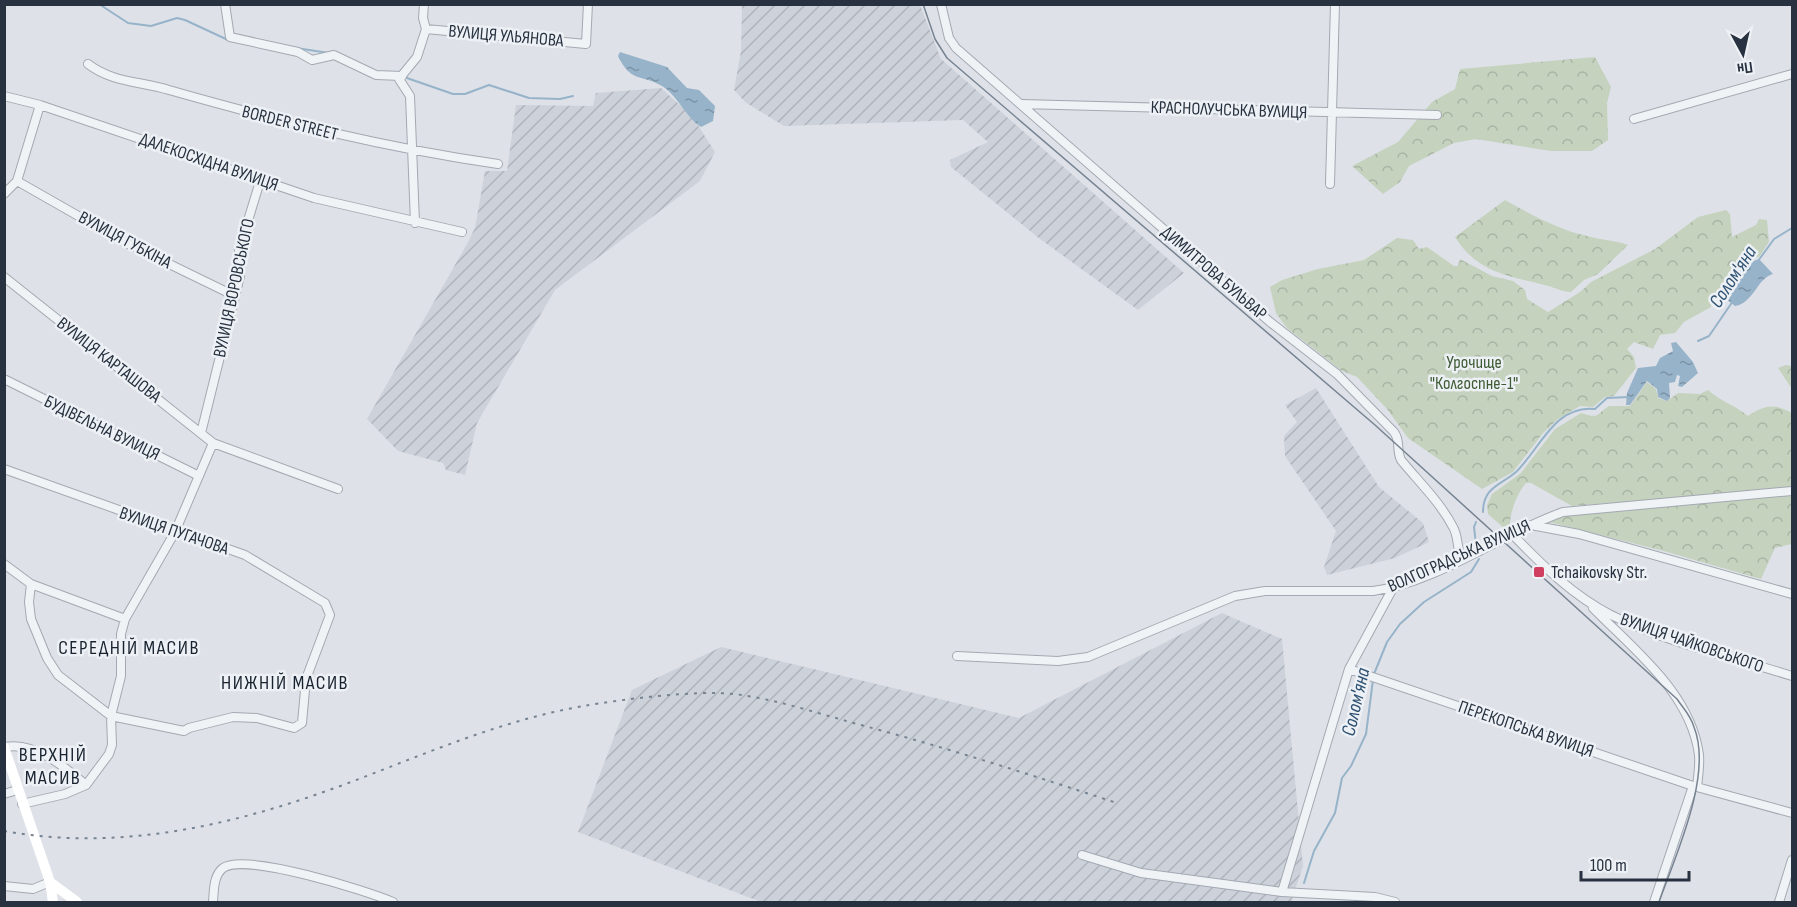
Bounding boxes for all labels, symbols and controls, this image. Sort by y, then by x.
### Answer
street label: ВУЛИЦЯ УЛЬЯНОВА [448,21,565,52]
north arrow [1713,24,1773,84]
text: Пн [1736,57,1754,78]
street label: КРАСНОЛУЧСЬКА ВУЛИЦЯ [1150,97,1308,123]
street label: BORDER STREET [240,101,340,145]
street label: ДАЛЕКОСХІДНА ВУЛИЦЯ [137,128,281,196]
street label: ВУЛИЦЯ ГУБКІНА [75,207,175,273]
street label: ВУЛИЦЯ ВОРОВСЬКОГО [209,217,259,359]
street label: ДИМИТРОВА БУЛЬВАР [1157,221,1271,325]
water label: Солом'яна [1704,241,1762,313]
street label: ВУЛИЦЯ КАРТАШОВА [53,313,165,407]
park label: Урочище "Колгоспне-1" [1430,352,1518,394]
street label: БУДІВЕЛЬНА ВУЛИЦЯ [41,391,163,465]
street label: ВУЛИЦЯ ПУГАЧОВА [117,502,232,560]
street label: ВОЛГОГРАДСЬКА ВУЛИЦЯ [1384,515,1534,597]
place label: Tchaikovsky Str. [1551,562,1647,583]
marker: Tchaikovsky Str. [1532,565,1546,579]
street label: ВУЛИЦЯ ЧАЙКОВСЬКОГО [1618,609,1766,677]
district label: СЕРЕДНІЙ МАСИВ [58,636,200,660]
water label: Солом'яна [1337,666,1375,738]
district label: НИЖНІЙ МАСИВ [221,671,349,695]
street label: ПЕРЕКОПСЬКА ВУЛИЦЯ [1456,696,1596,762]
district label: ВЕРХНІЙ МАСИВ [19,743,87,790]
scale bar [1581,844,1689,882]
text: 100 m [1590,855,1627,876]

